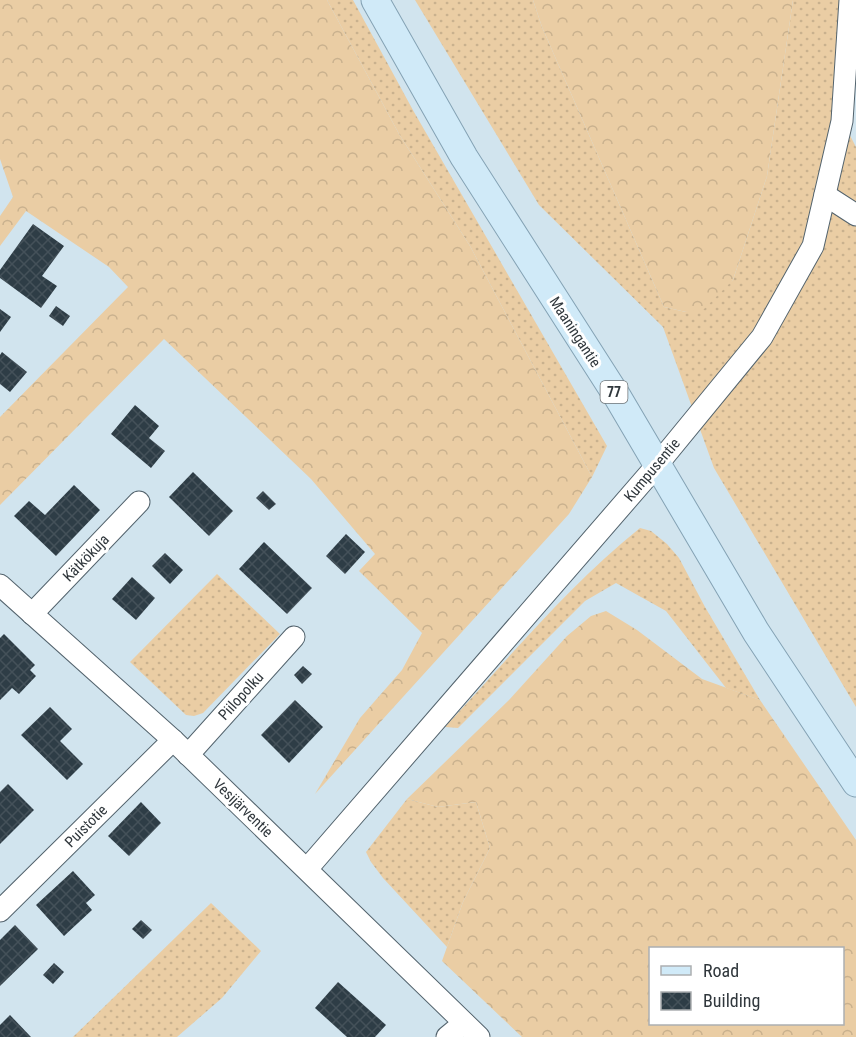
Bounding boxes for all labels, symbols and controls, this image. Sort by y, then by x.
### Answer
street label: Maaningantie [546,293,604,371]
road number: 77 [600,381,628,403]
street label: Kumpusentie [620,435,684,505]
street label: Kätkökuja [59,531,113,585]
street label: Piilopolku [215,668,267,724]
street label: Vesijärventie [209,775,277,841]
street label: Puistotie [61,801,111,851]
legend [649,947,844,1025]
text: Road [703,960,739,981]
text: Building [703,990,760,1011]

